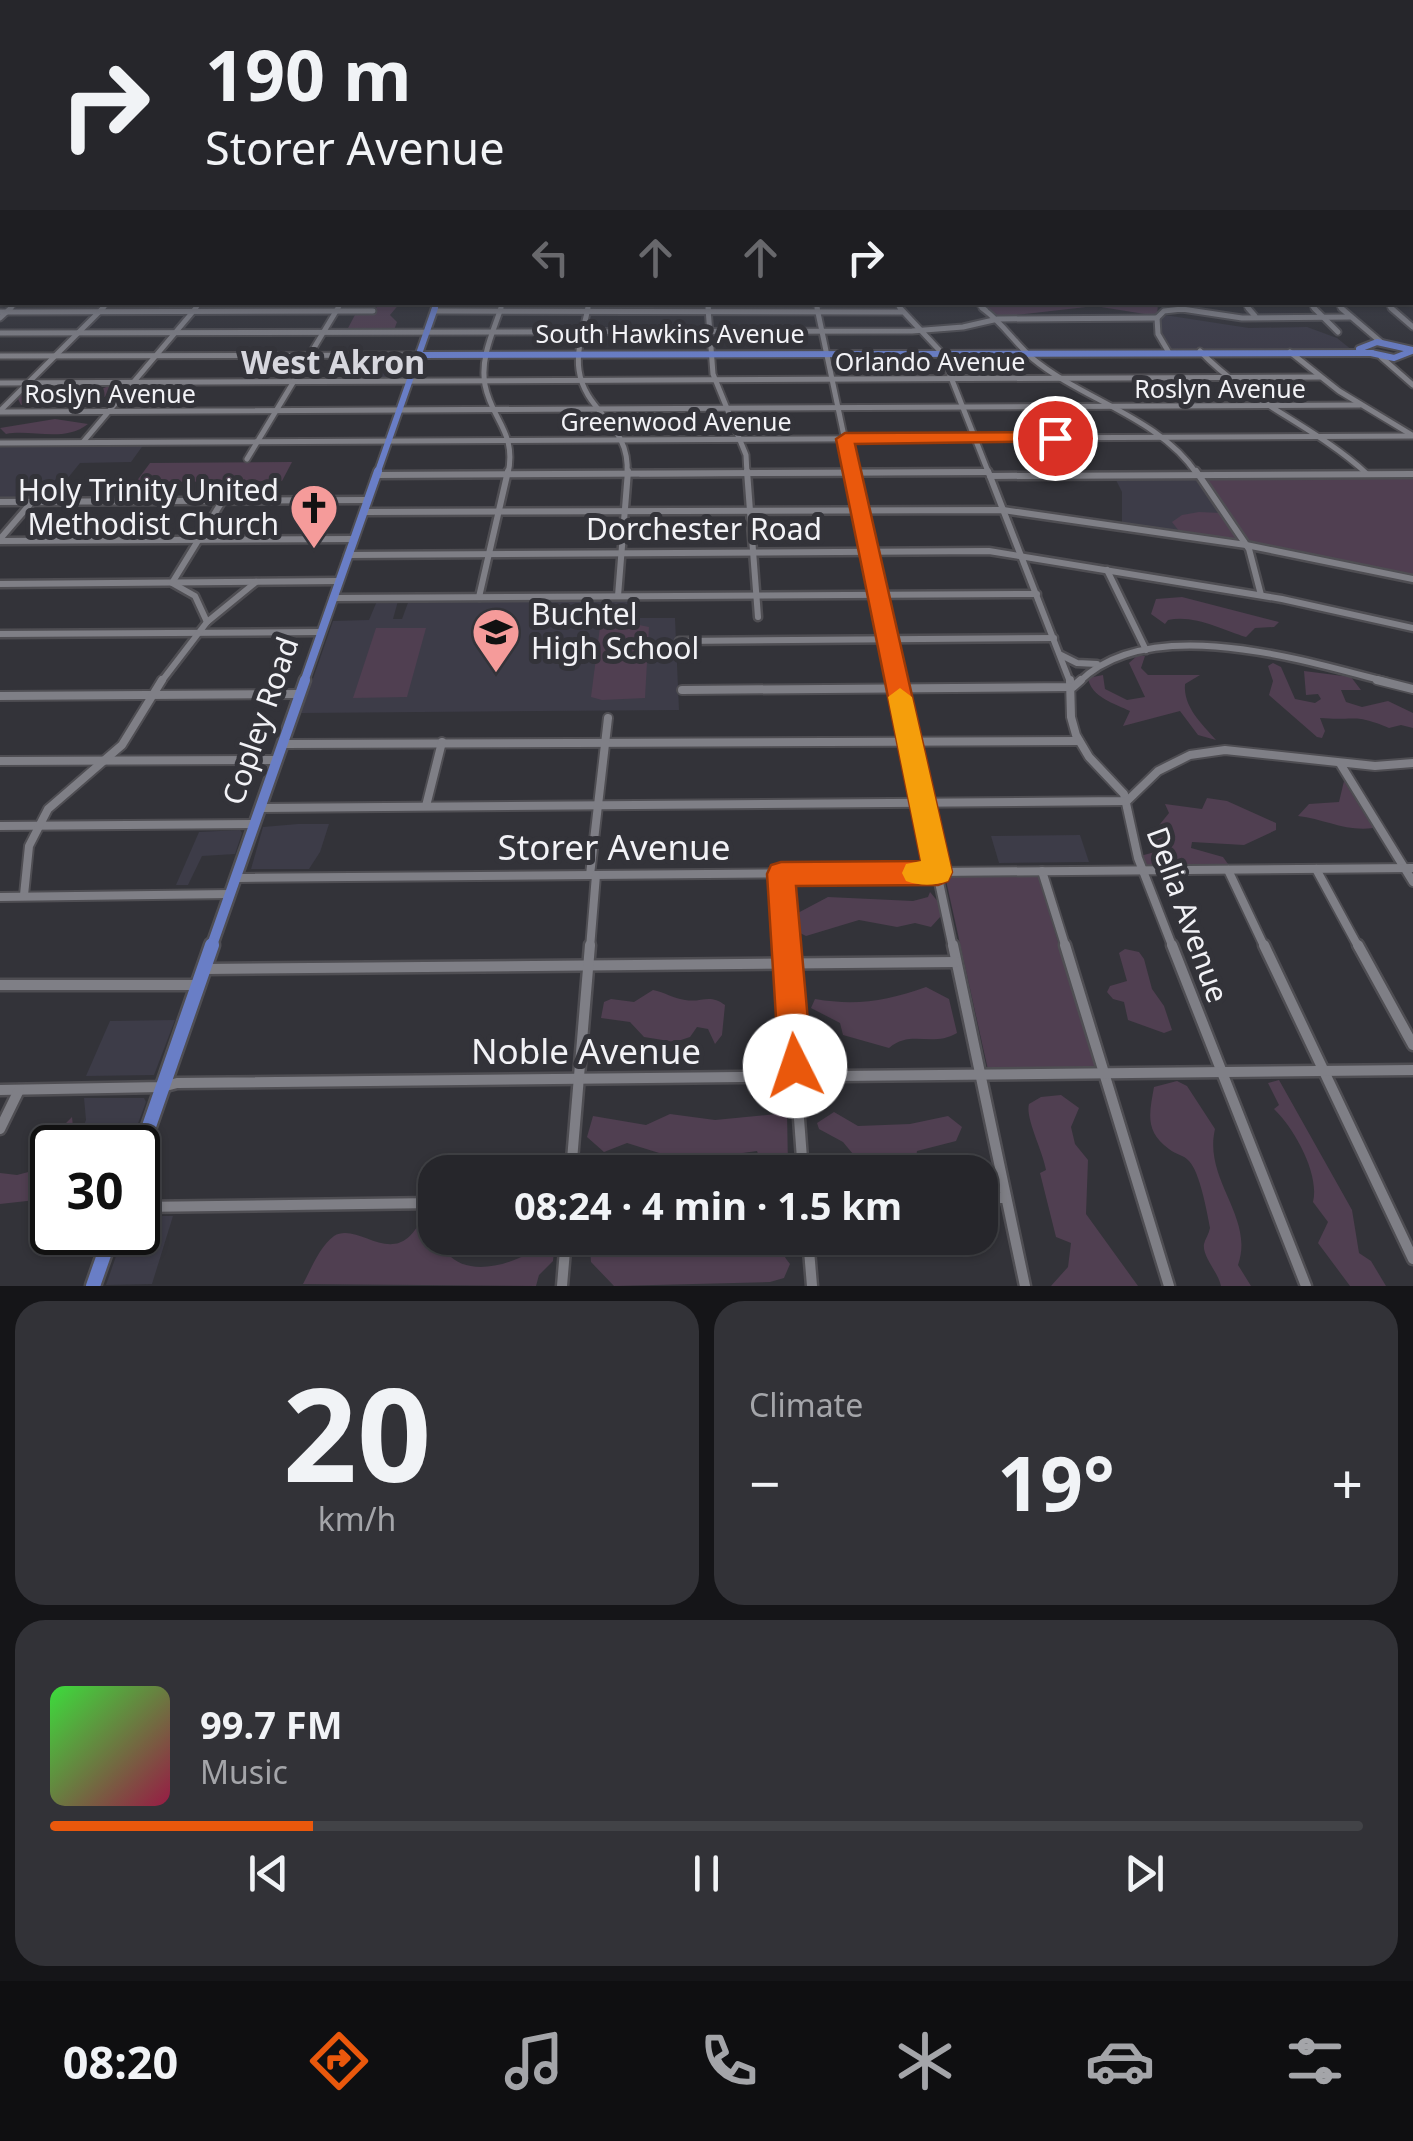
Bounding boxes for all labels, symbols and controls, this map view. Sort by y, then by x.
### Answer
text: 190 m [205,26,412,122]
icon: right [40,40,170,170]
text: Storer Avenue [205,117,505,178]
icon: left [523,230,578,285]
icon: ahead [628,230,683,285]
icon: ahead [733,230,788,285]
icon: right [838,230,893,285]
street label: South Hawkins Avenue [536,316,804,350]
district label: West Akron [241,340,425,383]
street label: Orlando Avenue [835,344,1025,378]
street label: Roslyn Avenue [1134,371,1306,405]
street label: Roslyn Avenue [24,376,196,410]
pin [1013,396,1098,481]
street label: Greenwood Avenue [560,404,792,438]
icon: arrive [1028,411,1083,466]
place label: Holy Trinity United Methodist Church [18,469,279,544]
church icon: Holy Trinity United Methodist Church [288,482,340,550]
street label: Dorchester Road [586,508,822,549]
place label: Buchtel High School [531,593,699,668]
school or university icon: Buchtel High School [470,606,522,674]
street label: Copley Road [212,631,307,810]
street label: Delia Avenue [1138,821,1239,1008]
street label: Storer Avenue [498,823,730,870]
position arrow [743,1014,847,1118]
street label: Noble Avenue [471,1027,701,1074]
speed limit sign: 30 [30,1125,160,1255]
text: 08:24 · 4 min · 1.5 km [514,1179,902,1231]
text: 20 [283,1343,431,1520]
text: Climate [749,1383,863,1426]
text: 19° [997,1431,1115,1533]
text: − [749,1445,780,1520]
text: + [1332,1445,1363,1520]
text: km/h [318,1497,396,1540]
text: 99.7 FM [200,1698,342,1750]
text: Music [200,1750,288,1793]
icon: previous [241,1846,296,1901]
icon: pause [679,1846,734,1901]
icon: next [1117,1846,1172,1901]
icon: directions [304,2026,374,2096]
icon: music [499,2026,569,2096]
icon: phone [694,2026,764,2096]
icon: climate [890,2026,960,2096]
icon: car [1085,2026,1155,2096]
icon: filters [1280,2026,1350,2096]
text: 08:20 [63,2031,178,2092]

